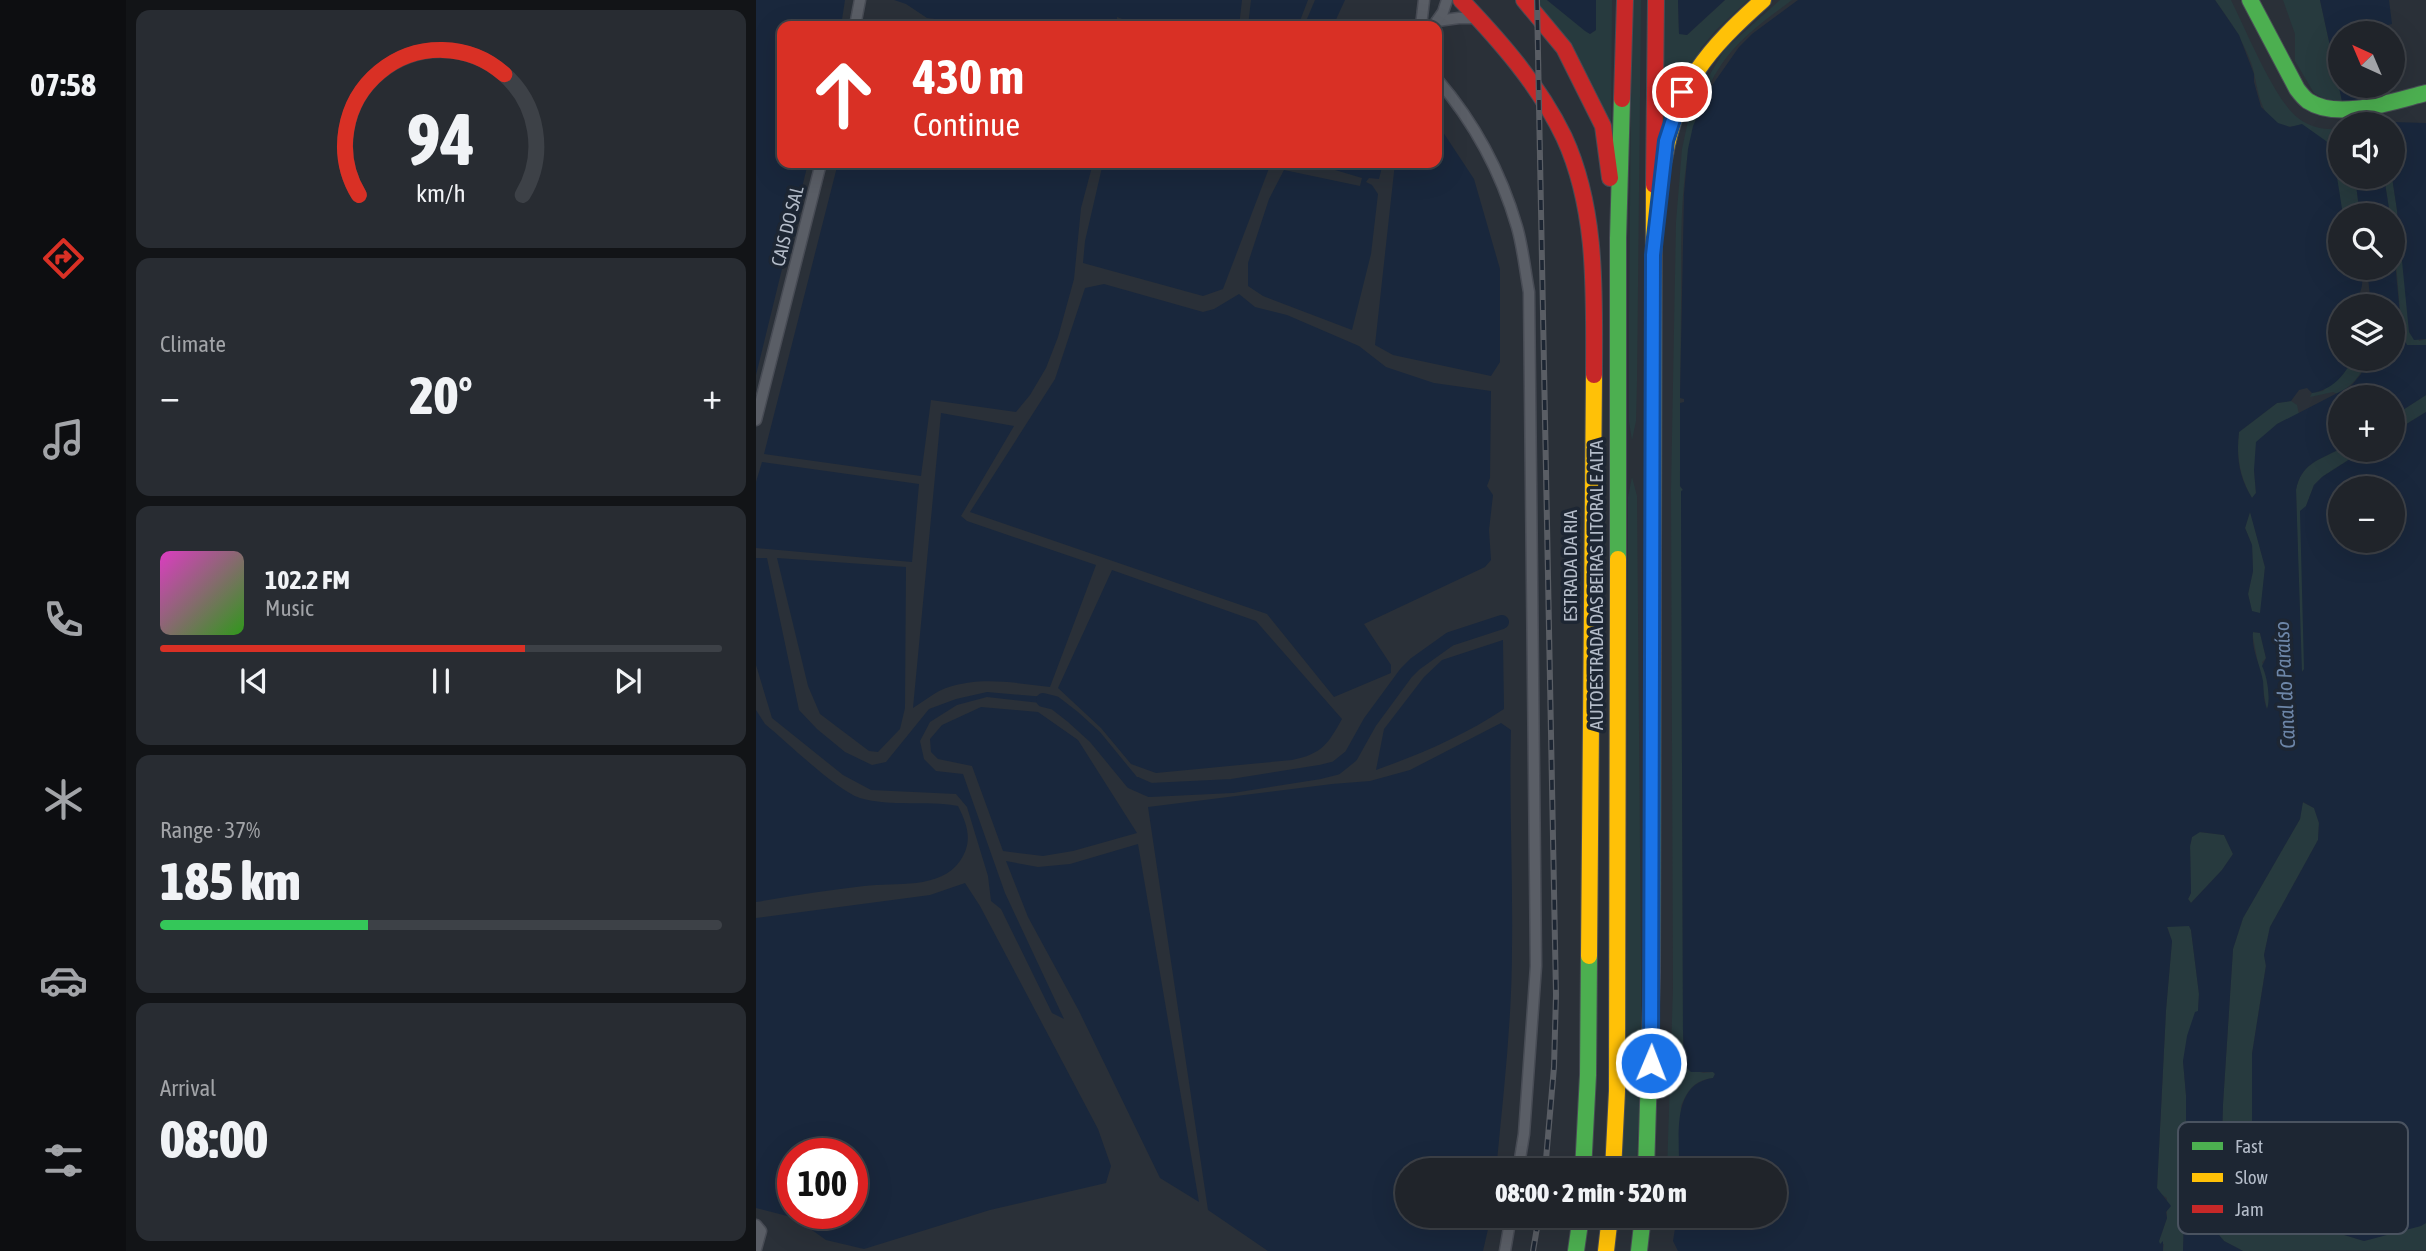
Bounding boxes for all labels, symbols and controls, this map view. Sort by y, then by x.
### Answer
north arrow [2328,21,2404,98]
map controls [2328,21,2405,553]
text: 430 m [913,48,1024,104]
icon: ahead [798,49,889,140]
pin [1652,62,1712,122]
text: 07:58 [30,66,96,103]
icon: arrive [1663,73,1701,111]
text: 94 [407,97,475,180]
text: Continue [913,106,1020,143]
button: sound [2328,112,2405,189]
text: km/h [416,179,466,207]
street label: CAIS DO SAL [766,183,808,269]
button: search [2328,203,2405,280]
icon: directions [39,234,88,283]
button: layers [2328,294,2405,371]
text: Climate [160,331,226,357]
text: 20° [409,365,473,425]
text: − [160,374,180,417]
text: + [702,374,722,417]
button: + [2328,385,2405,462]
icon: music [39,415,88,464]
street label: AUTOESTRADA DAS BEIRAS LITORAL E ALTA [1585,439,1607,730]
button: − [2328,476,2405,553]
street label: ESTRADA DA RIA [1559,509,1581,622]
text: 102.2 FM [265,565,350,595]
icon: phone [39,595,88,644]
text: Music [265,595,313,621]
water label: Canal do Paraíso [2269,621,2299,749]
icon: previous [235,662,273,700]
icon: pause [422,662,460,700]
icon: next [609,662,647,700]
icon: climate [39,775,88,824]
text: Range · 37% [160,817,260,843]
text: 185 km [160,851,301,911]
icon: car [39,956,88,1005]
position arrow [1614,1026,1688,1100]
text: Arrival [160,1075,216,1101]
text: 08:00 [160,1109,268,1169]
legend [2178,1122,2408,1234]
text: Fast [2235,1135,2263,1157]
icon: filters [39,1136,88,1185]
speed limit sign: 100 [777,1138,868,1229]
text: Slow [2235,1166,2269,1188]
text: 08:00 · 2 min · 520 m [1495,1178,1687,1208]
text: Jam [2235,1198,2264,1220]

